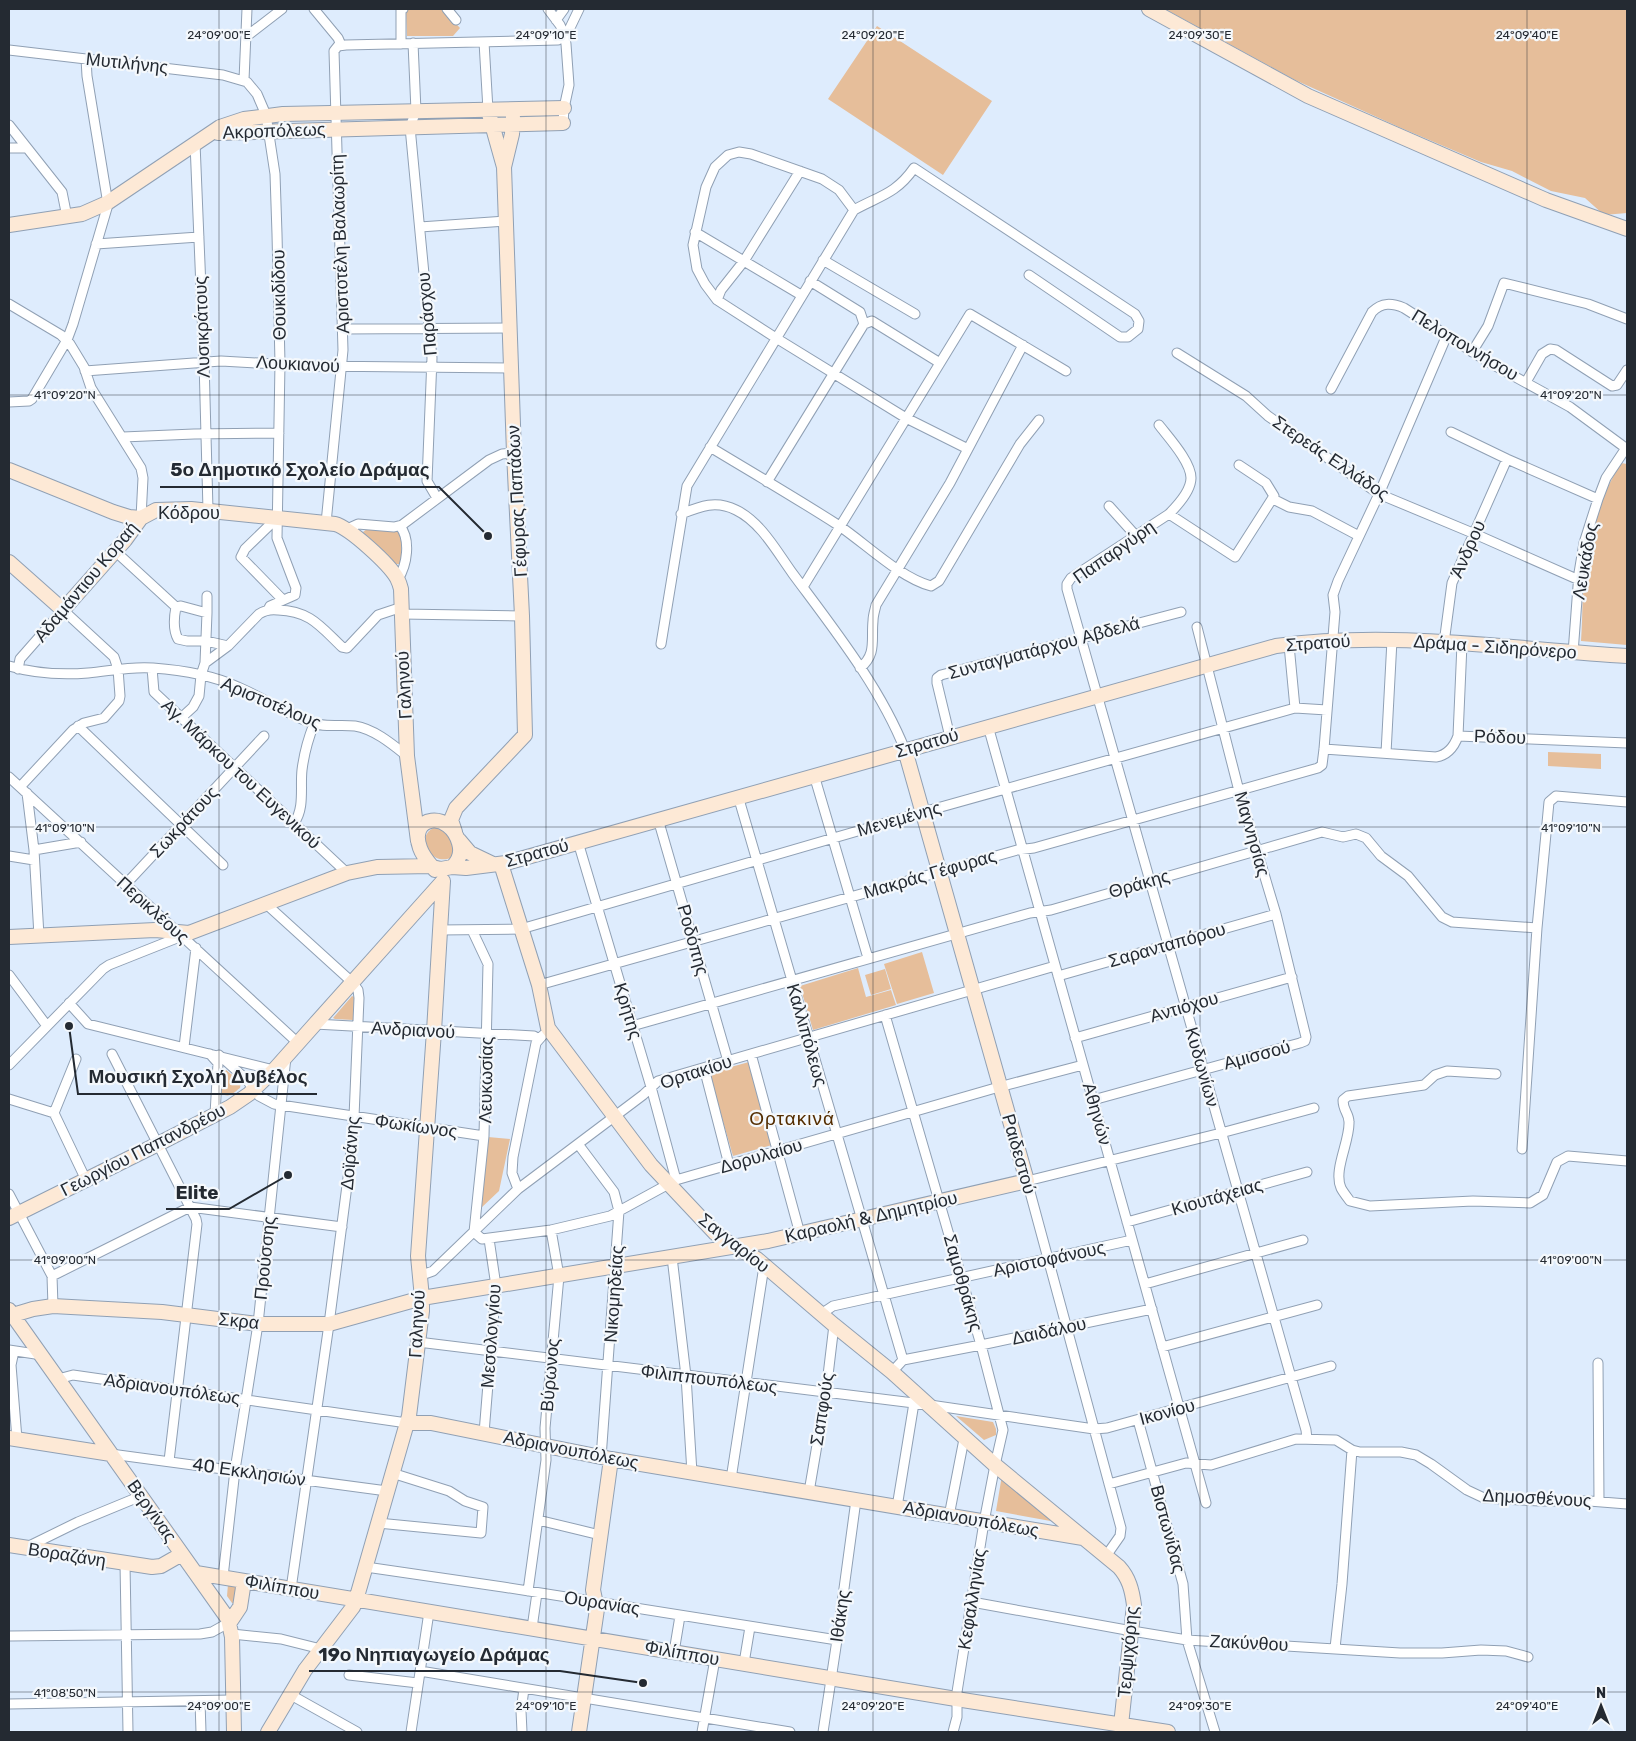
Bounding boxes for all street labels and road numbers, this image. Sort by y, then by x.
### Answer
street label: Μυτιλήνης [85,48,170,78]
street label: Ακροπόλεως [222,118,326,144]
street label: Αριστοτέλη Βαλαωρίτη [326,154,354,334]
street label: Θουκιδίδου [267,249,291,341]
street label: Παράσχου [412,271,442,357]
street label: Λυσικράτους [189,275,215,378]
street label: Πελοποννήσου [1408,304,1522,386]
street label: Λουκιανού [255,351,341,377]
street label: Στερεάς Ελλάδος [1268,411,1394,505]
street label: Γέφυρας Παπάδων [502,424,532,578]
street label: Κόδρου [158,502,220,524]
street label: Παπαργύρη [1069,516,1159,588]
street label: Αδαμάντιου Κοραή [29,517,143,647]
street label: Άνδρου [1446,517,1490,581]
street label: Λευκάδος [1567,520,1603,601]
street label: Συνταγματάρχου Αβδελά [946,612,1142,684]
street label: Στρατού [1285,630,1351,656]
street label: Δράμα - Σιδηρόνερο [1413,630,1577,664]
street label: Γαληνού [391,650,417,720]
street label: Αριστοτέλους [218,672,325,734]
street label: Αγ. Μάρκου του Ευγενικού [157,694,325,854]
street label: Στρατού [893,724,961,762]
street label: Ρόδου [1474,725,1526,749]
street label: Σωκράτους [145,781,223,862]
street label: Μαγνησίας [1229,789,1275,879]
street label: Μενεμένης [855,796,944,841]
street label: Στρατού [503,834,571,872]
street label: Μακράς Γέφυρας [861,844,999,903]
street label: Θράκης [1106,865,1172,903]
street label: Περικλέους [112,872,194,948]
street label: Ροδόπης [672,902,714,978]
street label: Σαρανταπόρου [1106,918,1228,972]
street label: Κρήτης [609,980,647,1042]
street label: Καλλιπόλεως [782,981,832,1089]
street label: Αντιόχου [1147,987,1221,1027]
street label: Ανδριανού [370,1017,456,1043]
street label: Κυδωνίων [1180,1025,1224,1109]
street label: Λευκωσίας [474,1036,498,1124]
street label: Αμισσού [1221,1036,1293,1074]
street label: Ορτακίου [657,1050,735,1094]
street label: Αθηνών [1078,1080,1116,1148]
street label: Γεωργίου Παπανδρέου [57,1099,229,1201]
street label: Φωκίωνος [373,1109,459,1143]
street label: Ραιδεστού [997,1111,1041,1197]
street label: Δοϊράνης [336,1115,364,1191]
street label: Δορυλαίου [717,1134,805,1178]
street label: Κιουτάχειας [1169,1173,1265,1220]
street label: Καραολή & Δημητρίου [783,1186,959,1248]
street label: Σαγγαρίου [694,1208,774,1278]
street label: Προύσσης [250,1215,280,1301]
street label: Σαμοθράκης [939,1232,987,1335]
street label: Αριστοφάνους [991,1236,1107,1282]
street label: Νικομηδείας [600,1244,628,1343]
street label: Μεσολογγίου [476,1283,506,1389]
street label: Γαληνού [404,1289,430,1359]
street label: Σκρα [218,1308,260,1334]
street label: Δαιδάλου [1010,1312,1088,1350]
street label: Βύρωνος [536,1337,564,1413]
street label: Φιλιππουπόλεως [639,1360,779,1398]
street label: Αδριανουπόλεως [102,1369,242,1409]
street label: Σαπφούς [805,1370,839,1447]
street label: Ικονίου [1137,1394,1197,1430]
street label: Αδριανουπόλεως [501,1426,641,1474]
street label: 40 Εκκλησιών [191,1453,307,1491]
street label: Βεργίνας [123,1475,182,1547]
street label: Βιστωνίδας [1146,1483,1190,1576]
street label: Δημοσθένους [1482,1484,1592,1512]
street label: Αδριανουπόλεως [901,1496,1041,1542]
street label: Βοραζάνη [26,1538,108,1572]
street label: Κεφαλληνίας [953,1546,991,1651]
street label: Φιλίππου [243,1570,321,1604]
street label: Ουρανίας [562,1586,642,1620]
street label: Ιθάκης [825,1588,855,1644]
street label: Τερψιχόρης [1113,1605,1143,1699]
street label: Ζακύνθου [1209,1630,1289,1656]
street label: Φιλίππου [643,1636,721,1670]

